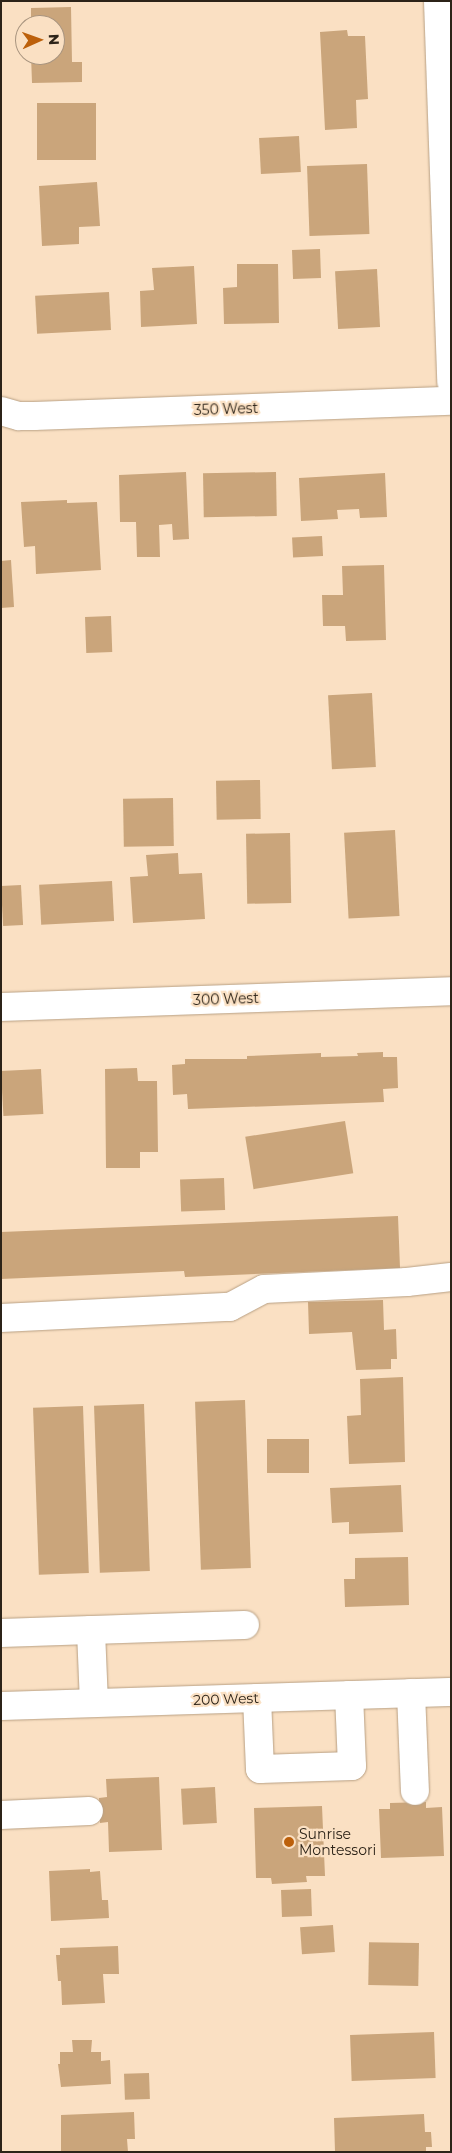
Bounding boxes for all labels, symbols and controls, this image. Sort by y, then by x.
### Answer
north arrow [15,15,65,65]
text: N [45,34,63,45]
street label: 350 West [194,399,258,419]
street label: 300 West [193,989,259,1009]
street label: 200 West [193,1689,259,1709]
place label: Sunrise Montessori [299,1826,376,1858]
marker: Sunrise Montessori [283,1836,295,1848]

